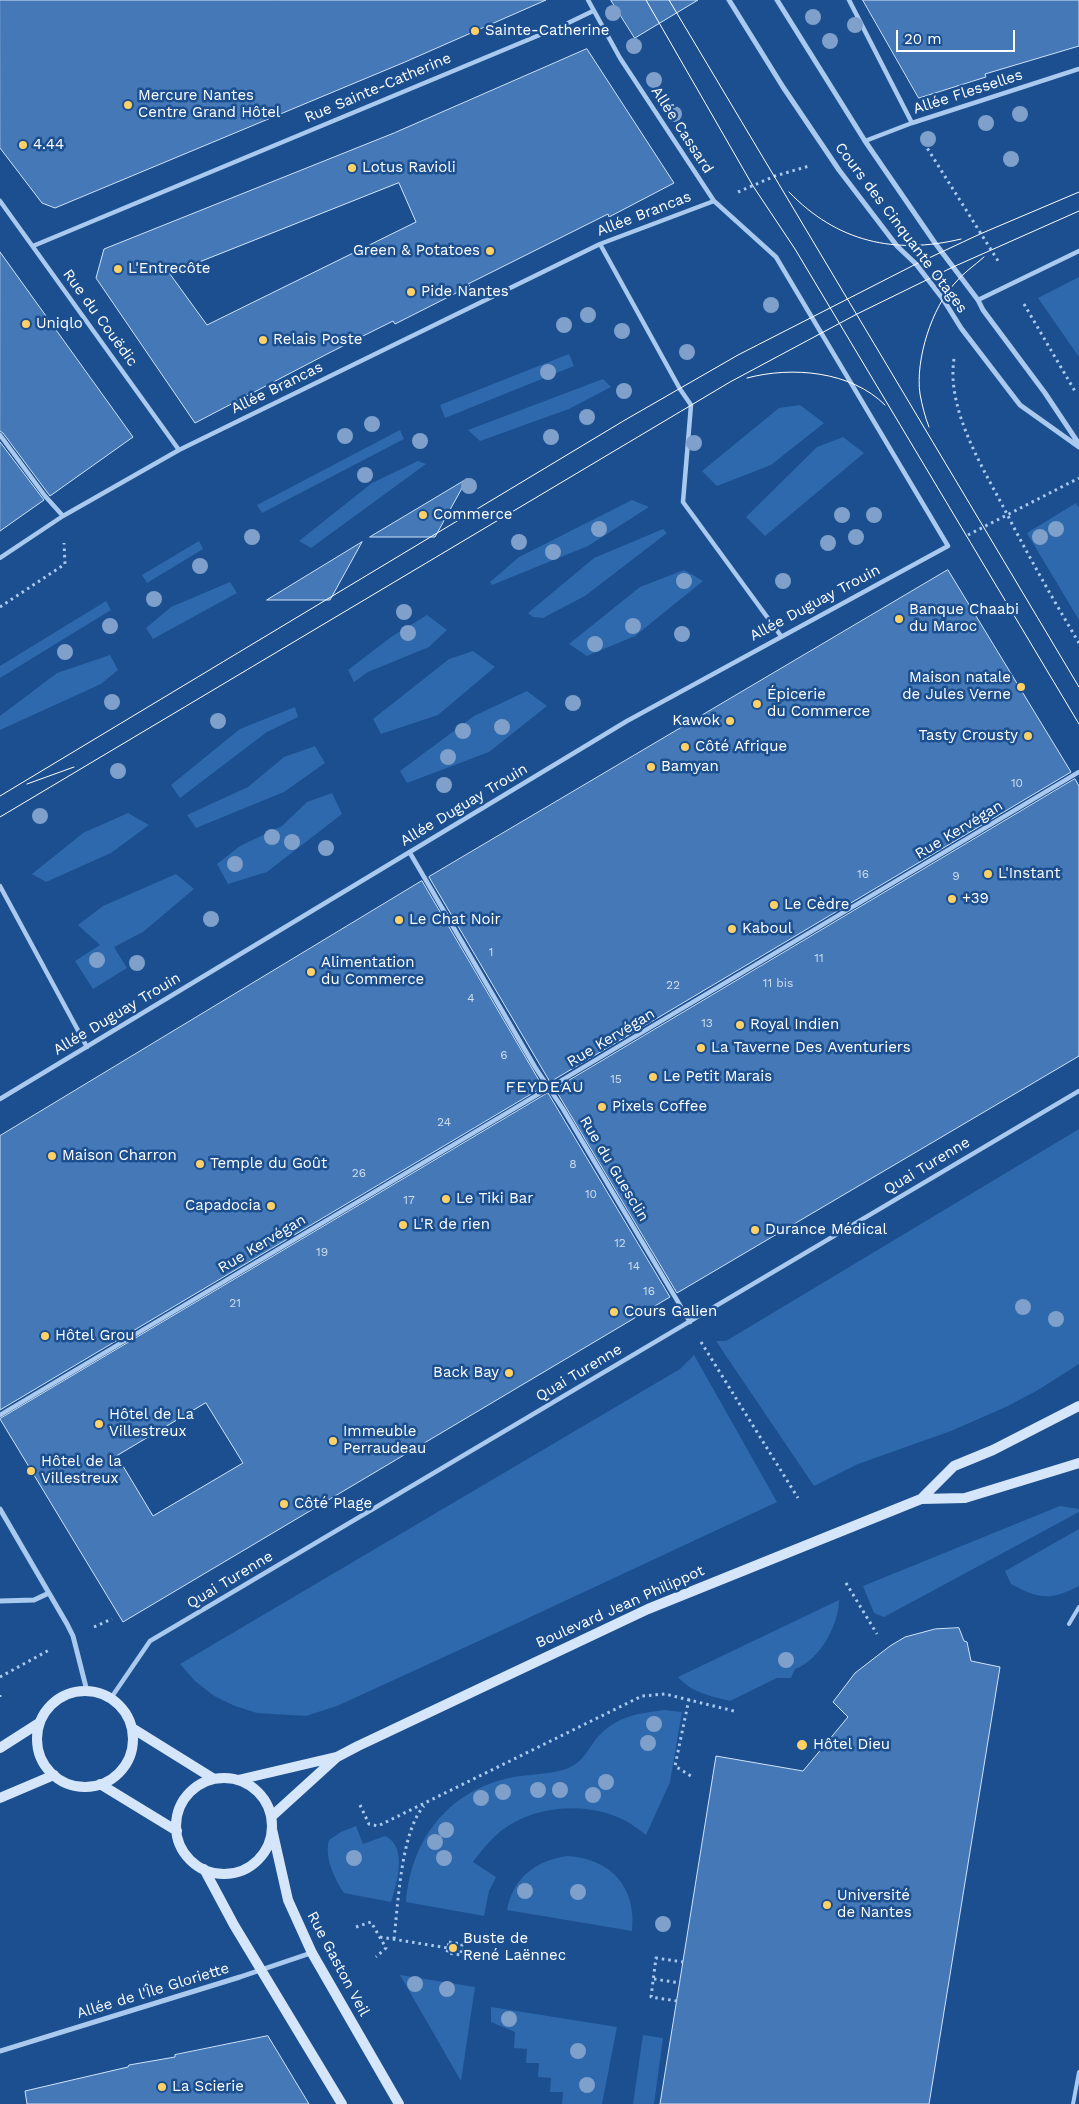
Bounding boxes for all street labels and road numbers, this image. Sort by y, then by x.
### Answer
street label: Rue Sainte-Catherine [302,49,454,127]
street label: Allée Flesselles [911,66,1025,118]
street label: Allée Cassard [647,83,717,177]
street label: Cours des Cinquante Otages [831,139,971,317]
street label: Allée Brancas [594,188,694,240]
street label: Rue du Couëdic [59,266,141,370]
street label: Allée Brancas [228,358,326,418]
street label: Allée Duguay Trouin [747,561,883,645]
street label: Allée Duguay Trouin [397,760,531,850]
street label: Rue Kervégan [912,797,1006,863]
street label: Allée Duguay Trouin [50,969,184,1059]
street label: Rue Kervégan [564,1005,658,1071]
street label: Rue du Guesclin [575,1113,653,1225]
street label: Quai Turenne [881,1133,973,1199]
street label: Rue Kervégan [215,1211,309,1277]
street label: Quai Turenne [533,1340,625,1406]
street label: Quai Turenne [184,1547,276,1613]
street label: Boulevard Jean Philippot [533,1562,707,1652]
street label: Rue Gaston Veil [303,1909,373,2019]
street label: Allée de l'Île Gloriette [75,1959,231,2023]

